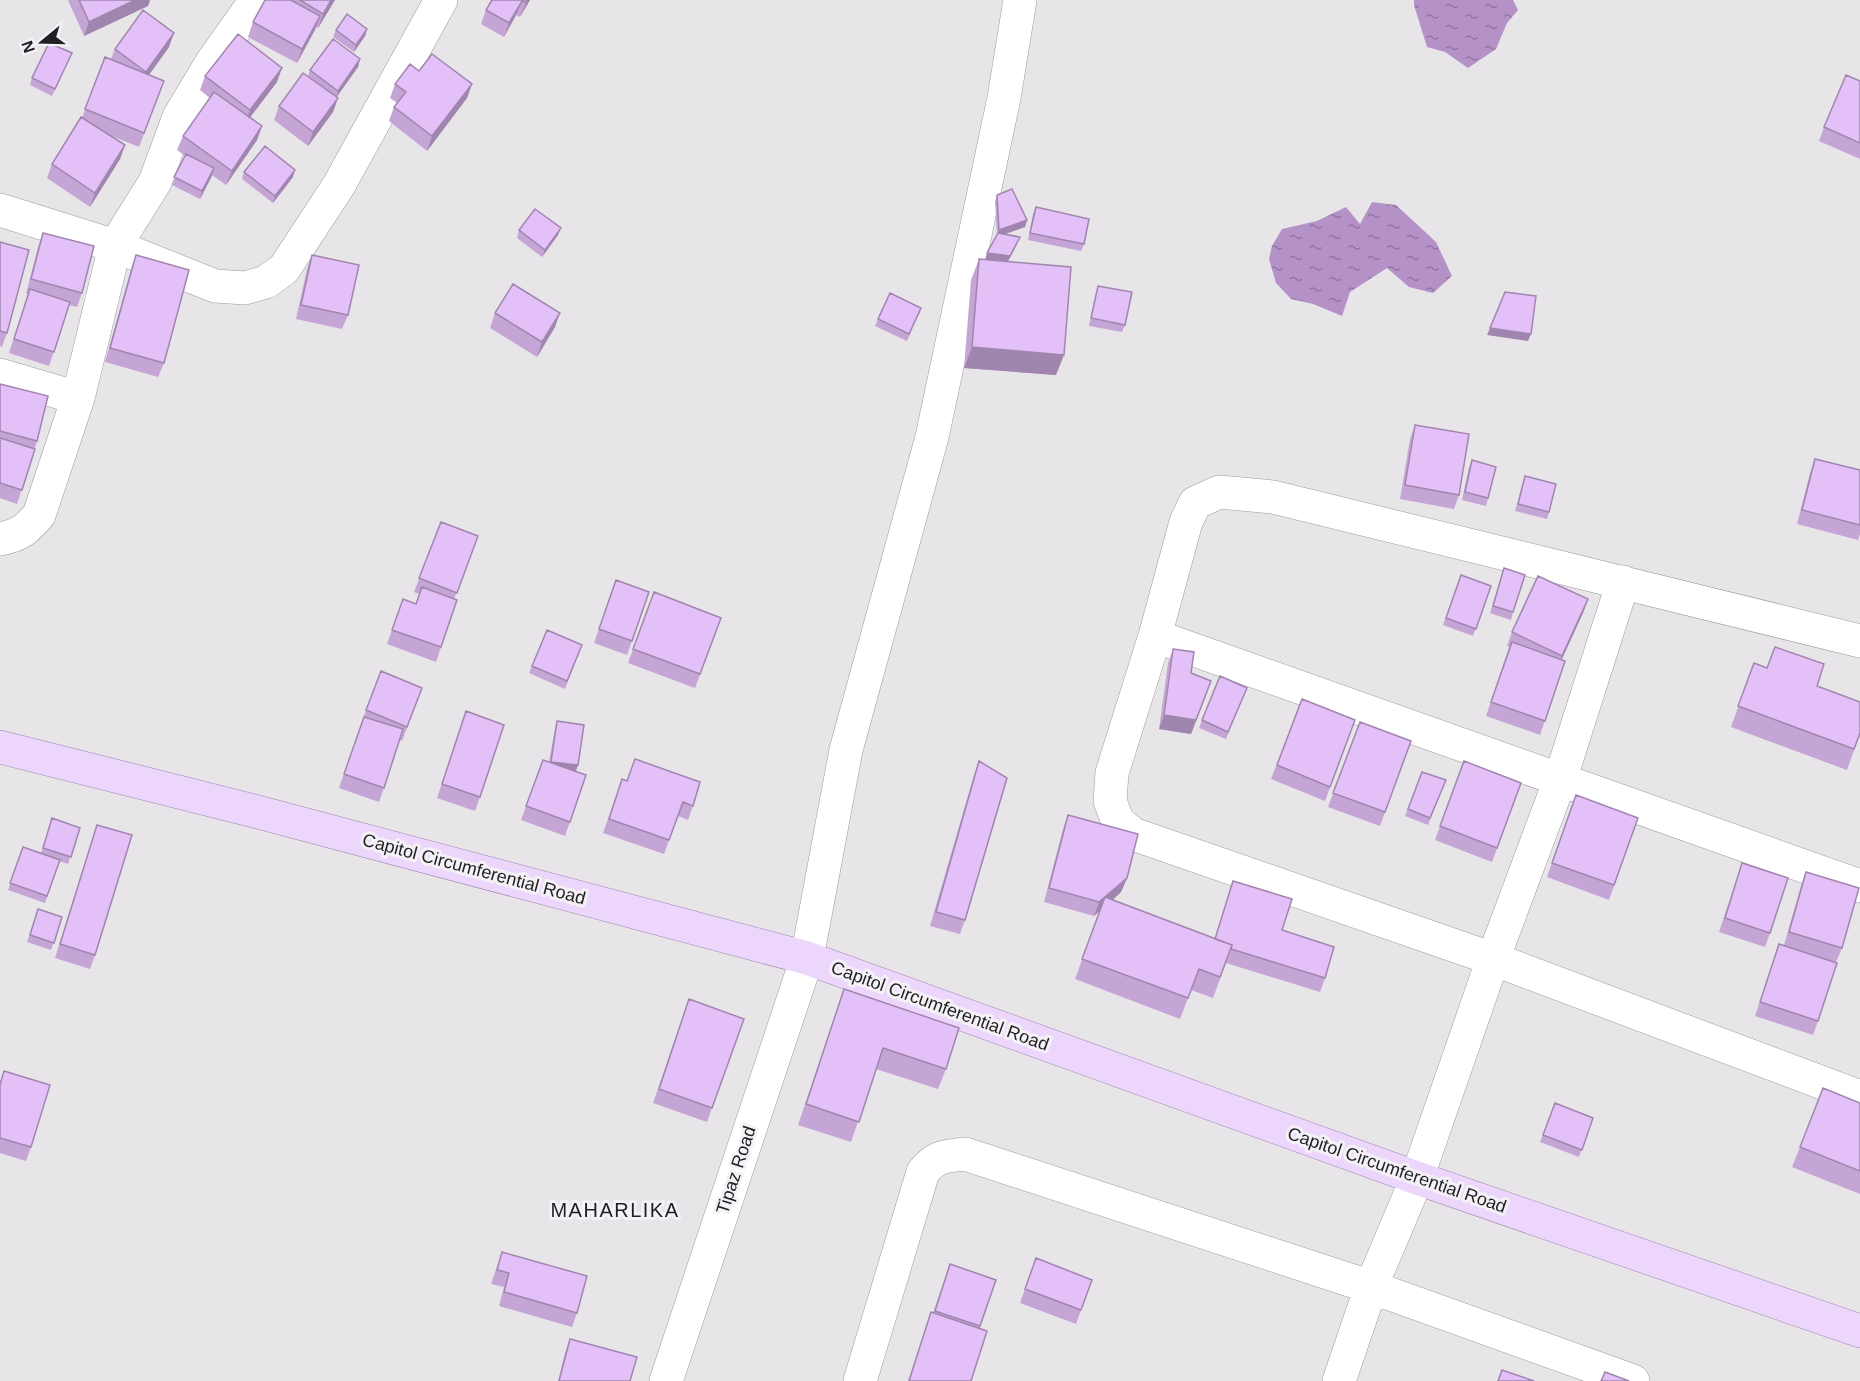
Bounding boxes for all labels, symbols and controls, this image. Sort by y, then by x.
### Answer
north arrow [12,12,72,72]
text: N [18,38,38,55]
street label: Capitol Circumferential Road [360,830,588,908]
street label: Capitol Circumferential Road [828,957,1052,1055]
street label: Tipaz Road [712,1123,760,1217]
street label: Capitol Circumferential Road [1285,1123,1509,1217]
district label: MAHARLIKA [550,1199,680,1221]

